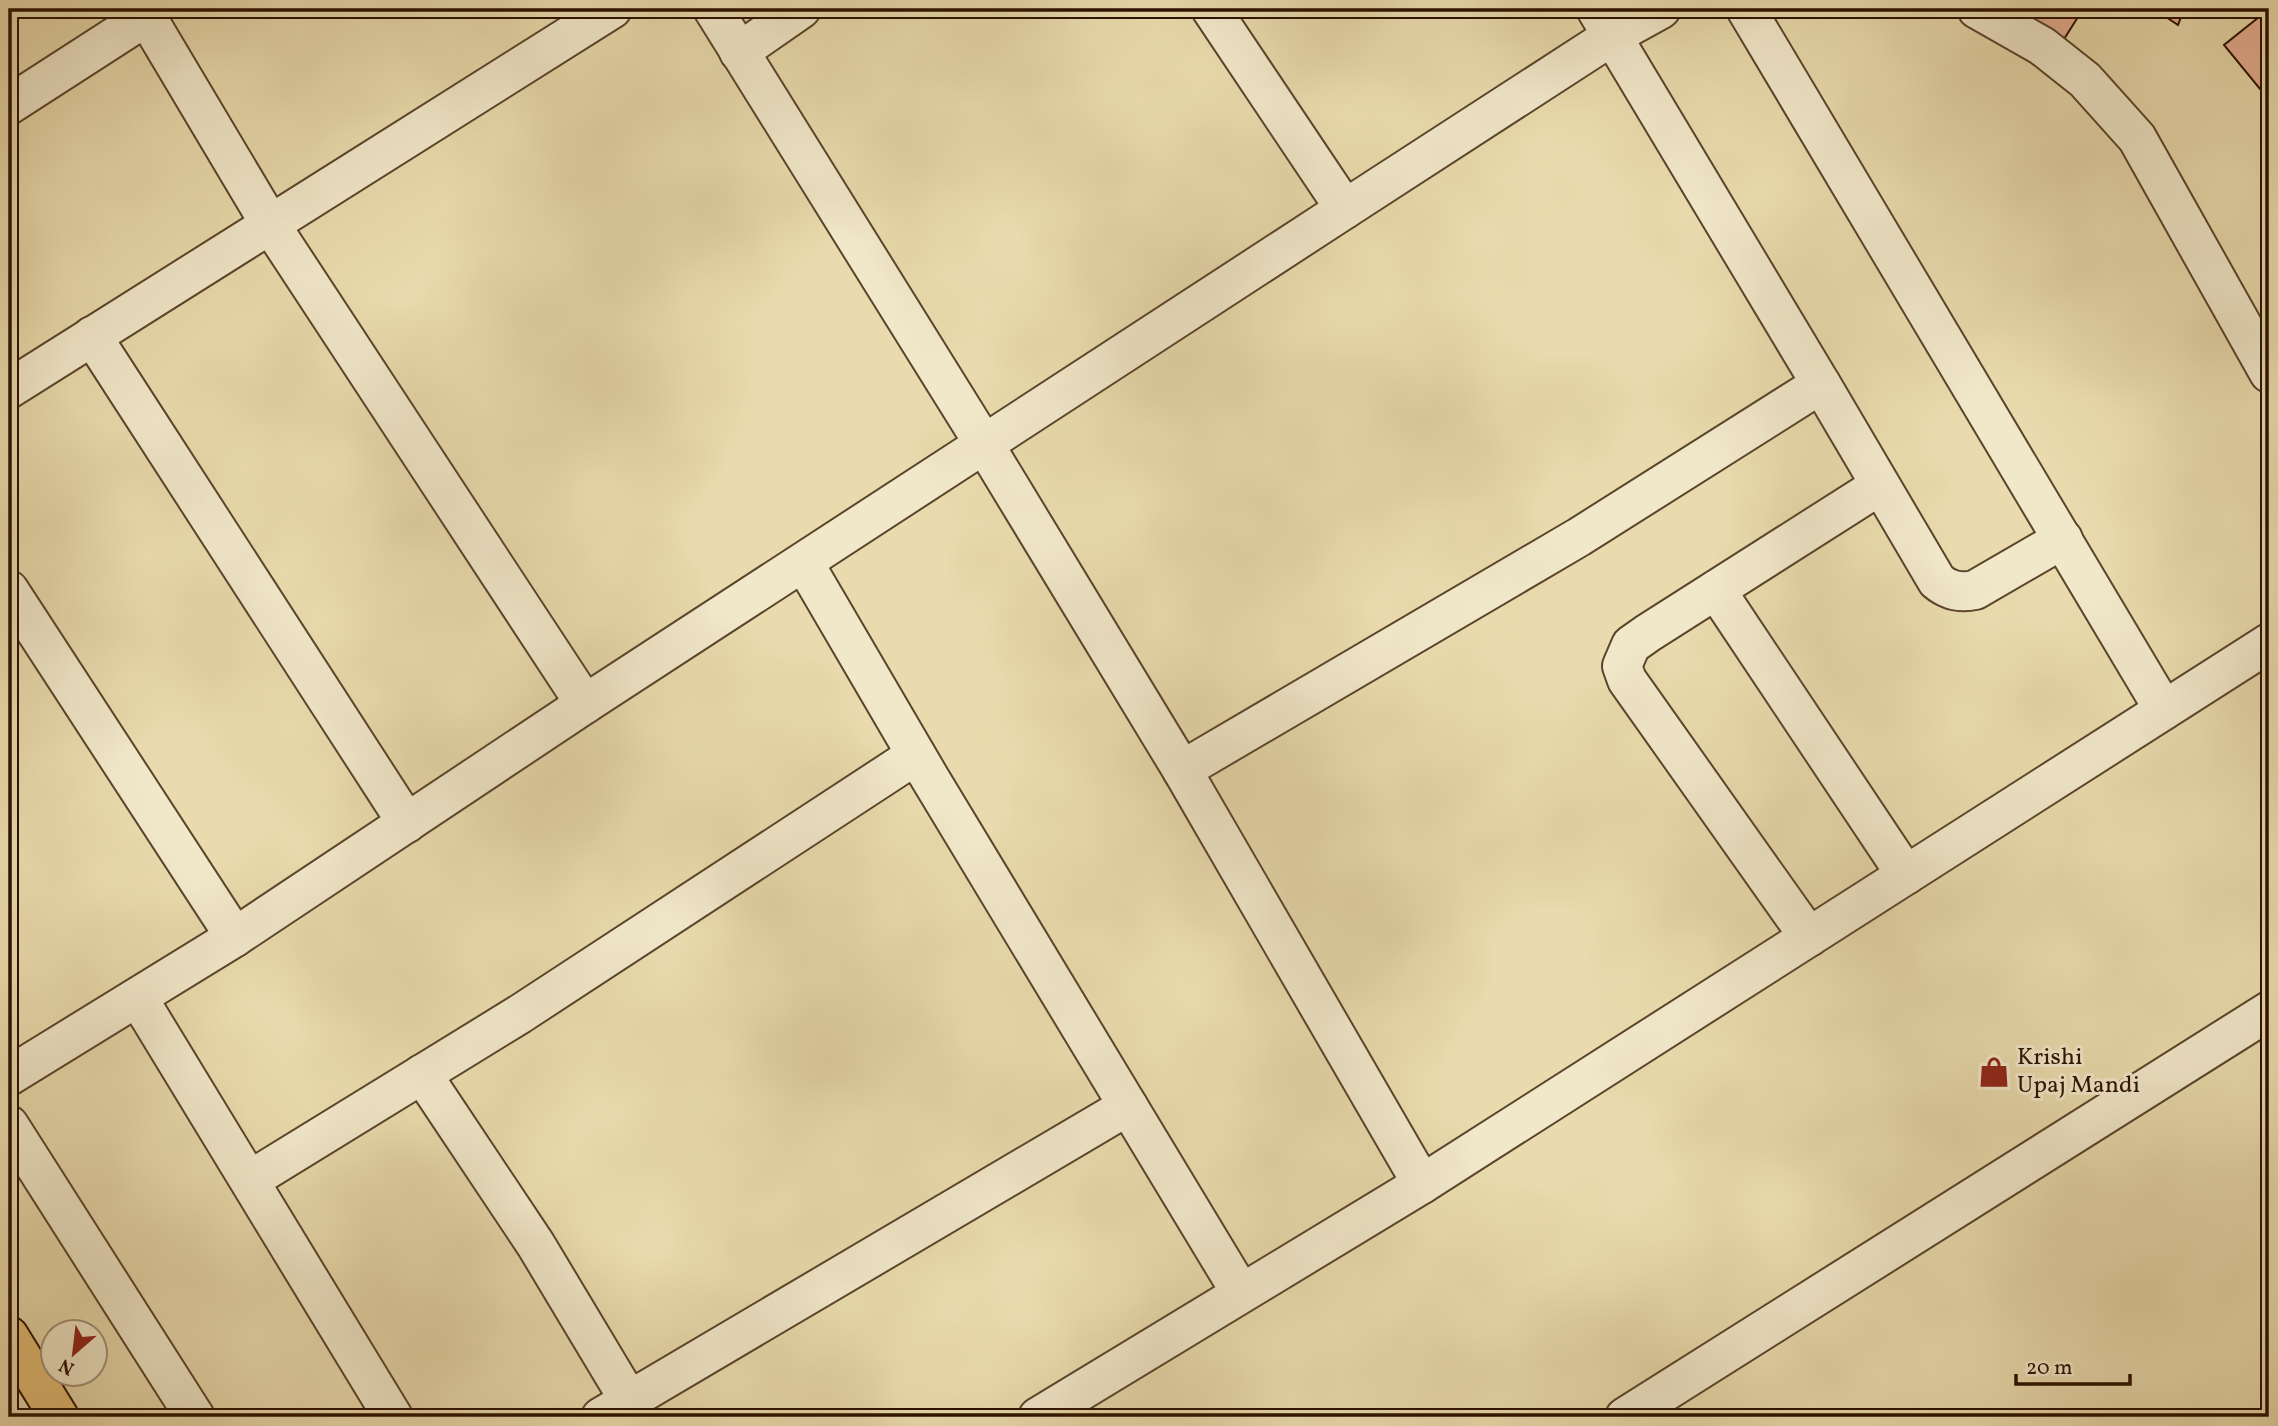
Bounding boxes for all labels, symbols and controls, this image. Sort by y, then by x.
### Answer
place label: Krishi Upaj Mandi [2017,1041,2140,1103]
shop icon: Krishi Upaj Mandi [1977,1055,2011,1089]
north arrow [38,1318,108,1388]
scale bar [2016,1342,2129,1386]
text: N [55,1351,79,1381]
text: 20 m [2026,1354,2072,1383]

